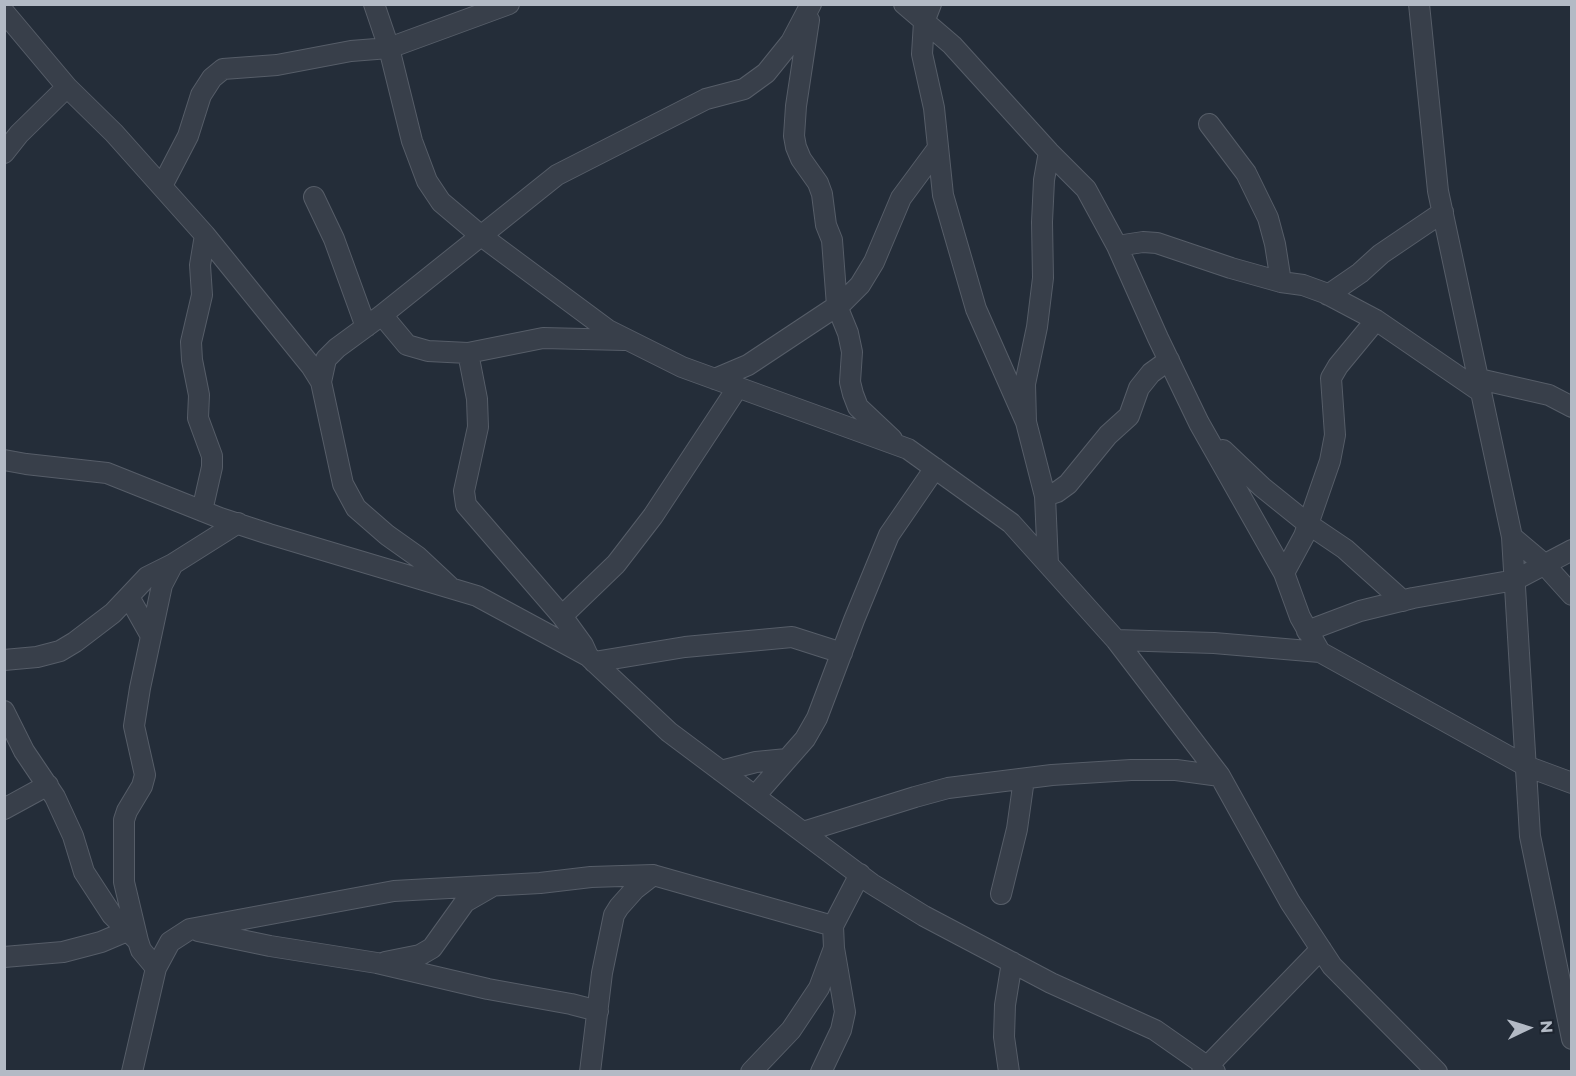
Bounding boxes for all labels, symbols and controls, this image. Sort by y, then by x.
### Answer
north arrow [1498,998,1558,1058]
text: N [1537,1020,1556,1034]

